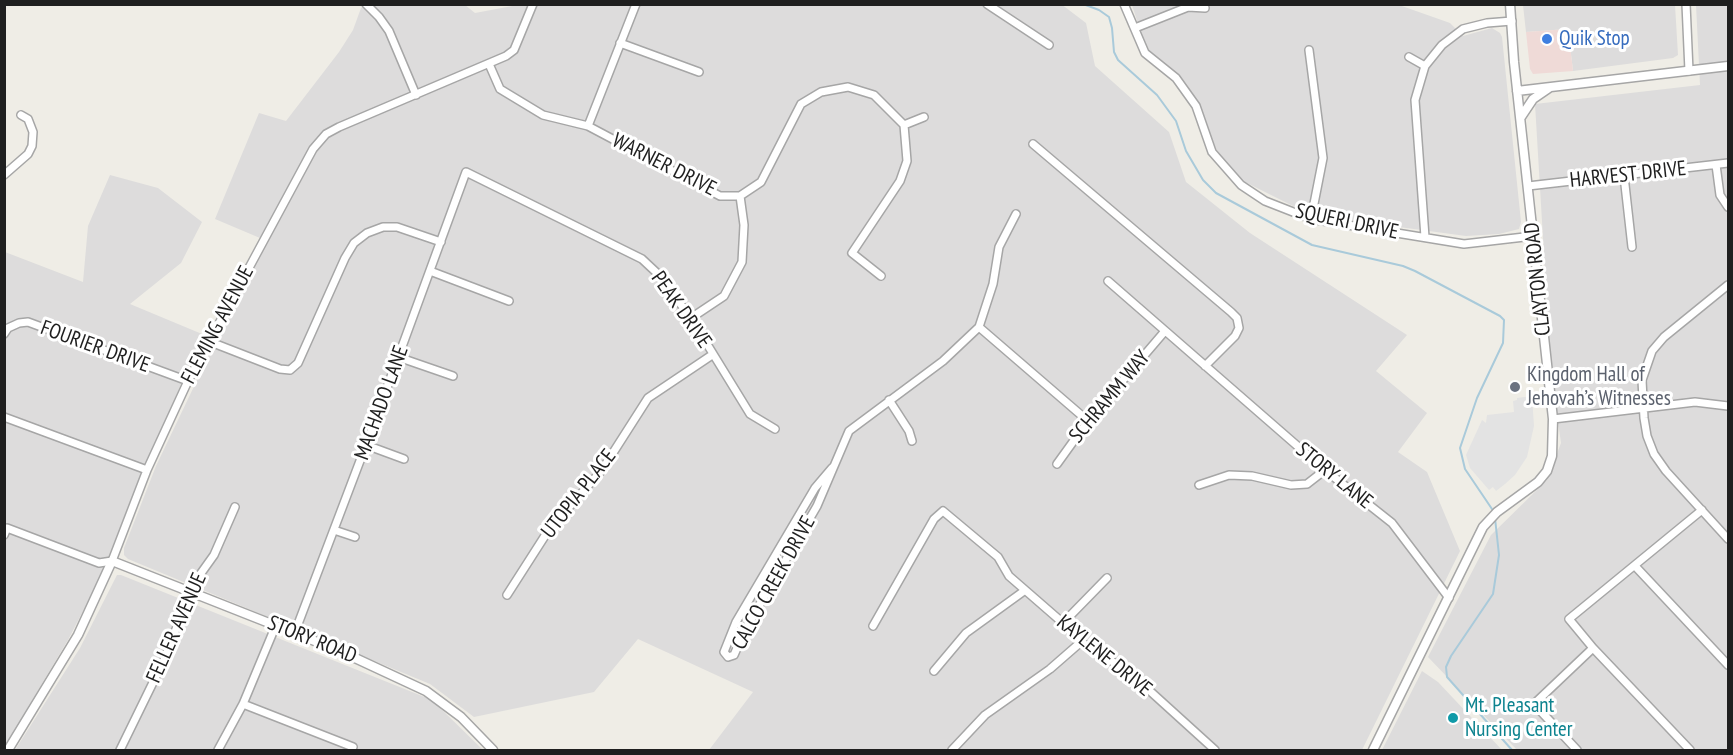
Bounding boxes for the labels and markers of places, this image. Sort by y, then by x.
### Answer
place label: Quik Stop [1559,26,1630,52]
marker: Quik Stop [1540,32,1554,46]
place label: Kingdom Hall of Jehovah’s Witnesses [1527,362,1671,412]
marker: Kingdom Hall of Jehovah’s Witnesses [1508,380,1522,394]
place label: Mt. Pleasant Nursing Center [1465,693,1573,743]
marker: Mt. Pleasant Nursing Center [1446,711,1460,725]

